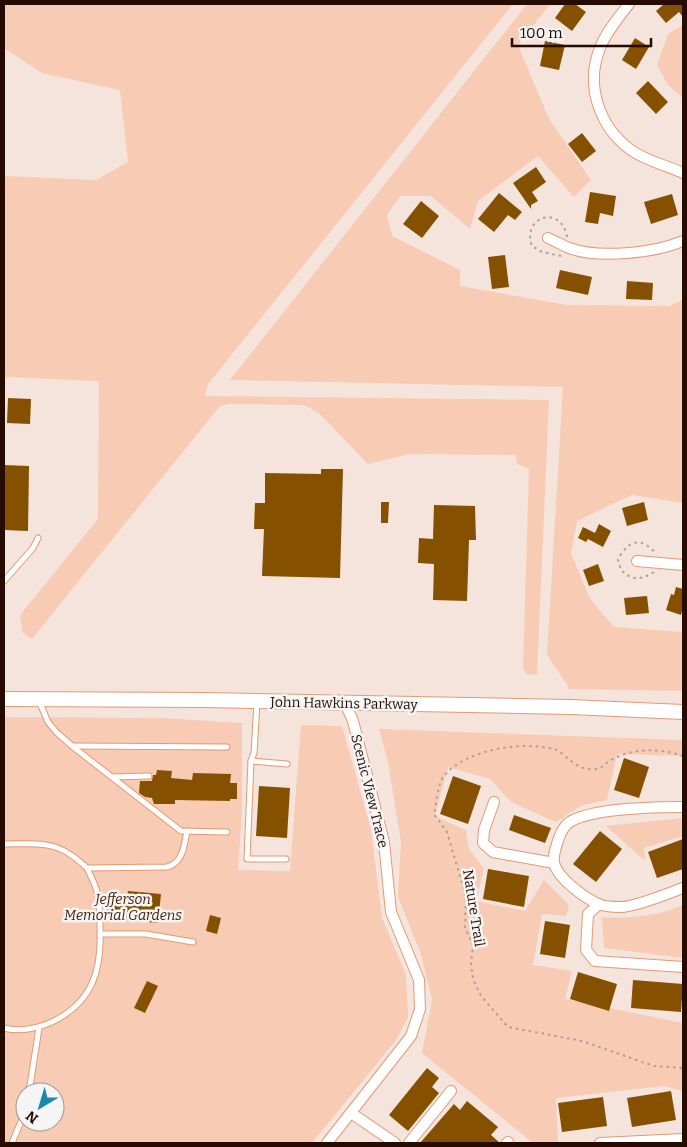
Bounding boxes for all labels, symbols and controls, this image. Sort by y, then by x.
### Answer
scale bar [512,15,651,47]
text: 100 m [520,24,563,42]
street label: John Hawkins Parkway [269,694,418,713]
street label: Scenic View Trace [347,733,392,850]
street label: Nature Trail [459,868,488,948]
park label: Jefferson Memorial Gardens [64,891,182,924]
north arrow [15,1082,65,1132]
text: N [23,1107,42,1127]

